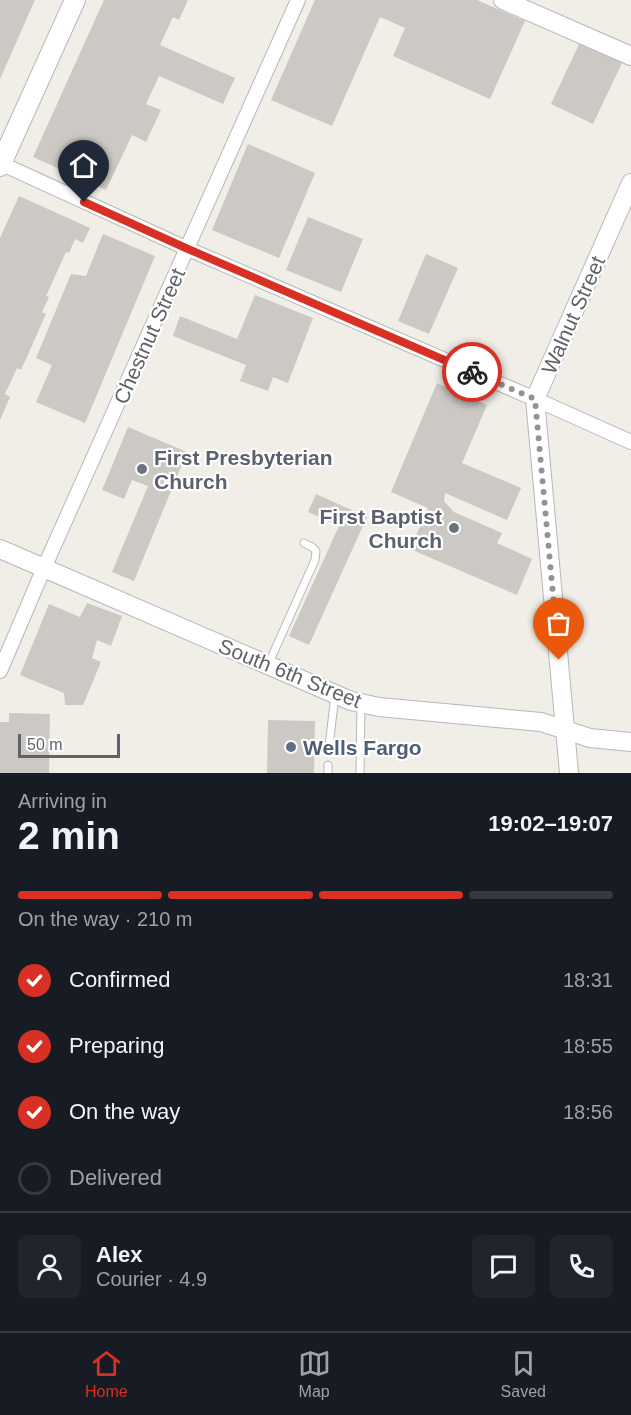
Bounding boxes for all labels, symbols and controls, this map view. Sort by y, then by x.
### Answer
pin [58,140,109,202]
icon: home [67,149,100,182]
street label: Walnut Street [537,252,609,377]
street label: Chestnut Street [109,265,189,407]
courier [442,342,502,402]
icon: bike [456,356,489,389]
place label: First Presbyterian Church [154,446,333,493]
marker: First Presbyterian Church [135,462,149,476]
place label: First Baptist Church [319,505,442,552]
marker: First Baptist Church [447,521,461,535]
pin [533,598,584,660]
icon: bag [542,607,575,640]
street label: South 6th Street [215,634,365,712]
scale bar [18,731,120,758]
text: 50 m [27,736,63,753]
place label: Wells Fargo [303,736,422,759]
marker: Wells Fargo [284,740,298,754]
text: Arriving in [18,790,107,812]
text: 19:02–19:07 [488,811,613,836]
text: 2 min [18,814,120,857]
text: On the way · 210 m [18,908,193,930]
icon: check [18,964,51,997]
text: Confirmed [69,967,170,992]
text: 18:31 [563,969,613,991]
icon: check [18,1030,51,1063]
text: Preparing [69,1033,164,1058]
text: 18:55 [563,1035,613,1057]
icon: check [18,1096,51,1129]
text: On the way [69,1099,180,1124]
text: 18:56 [563,1101,613,1123]
text: Delivered [69,1165,162,1190]
button: person [18,1235,81,1298]
button: chat [472,1235,535,1298]
button: phone [550,1235,613,1298]
text: Alex [96,1242,142,1267]
text: Courier · 4.9 [96,1268,207,1290]
tab: Home [85,1347,128,1401]
tab: Map [298,1347,331,1401]
tab: Saved [501,1347,546,1401]

